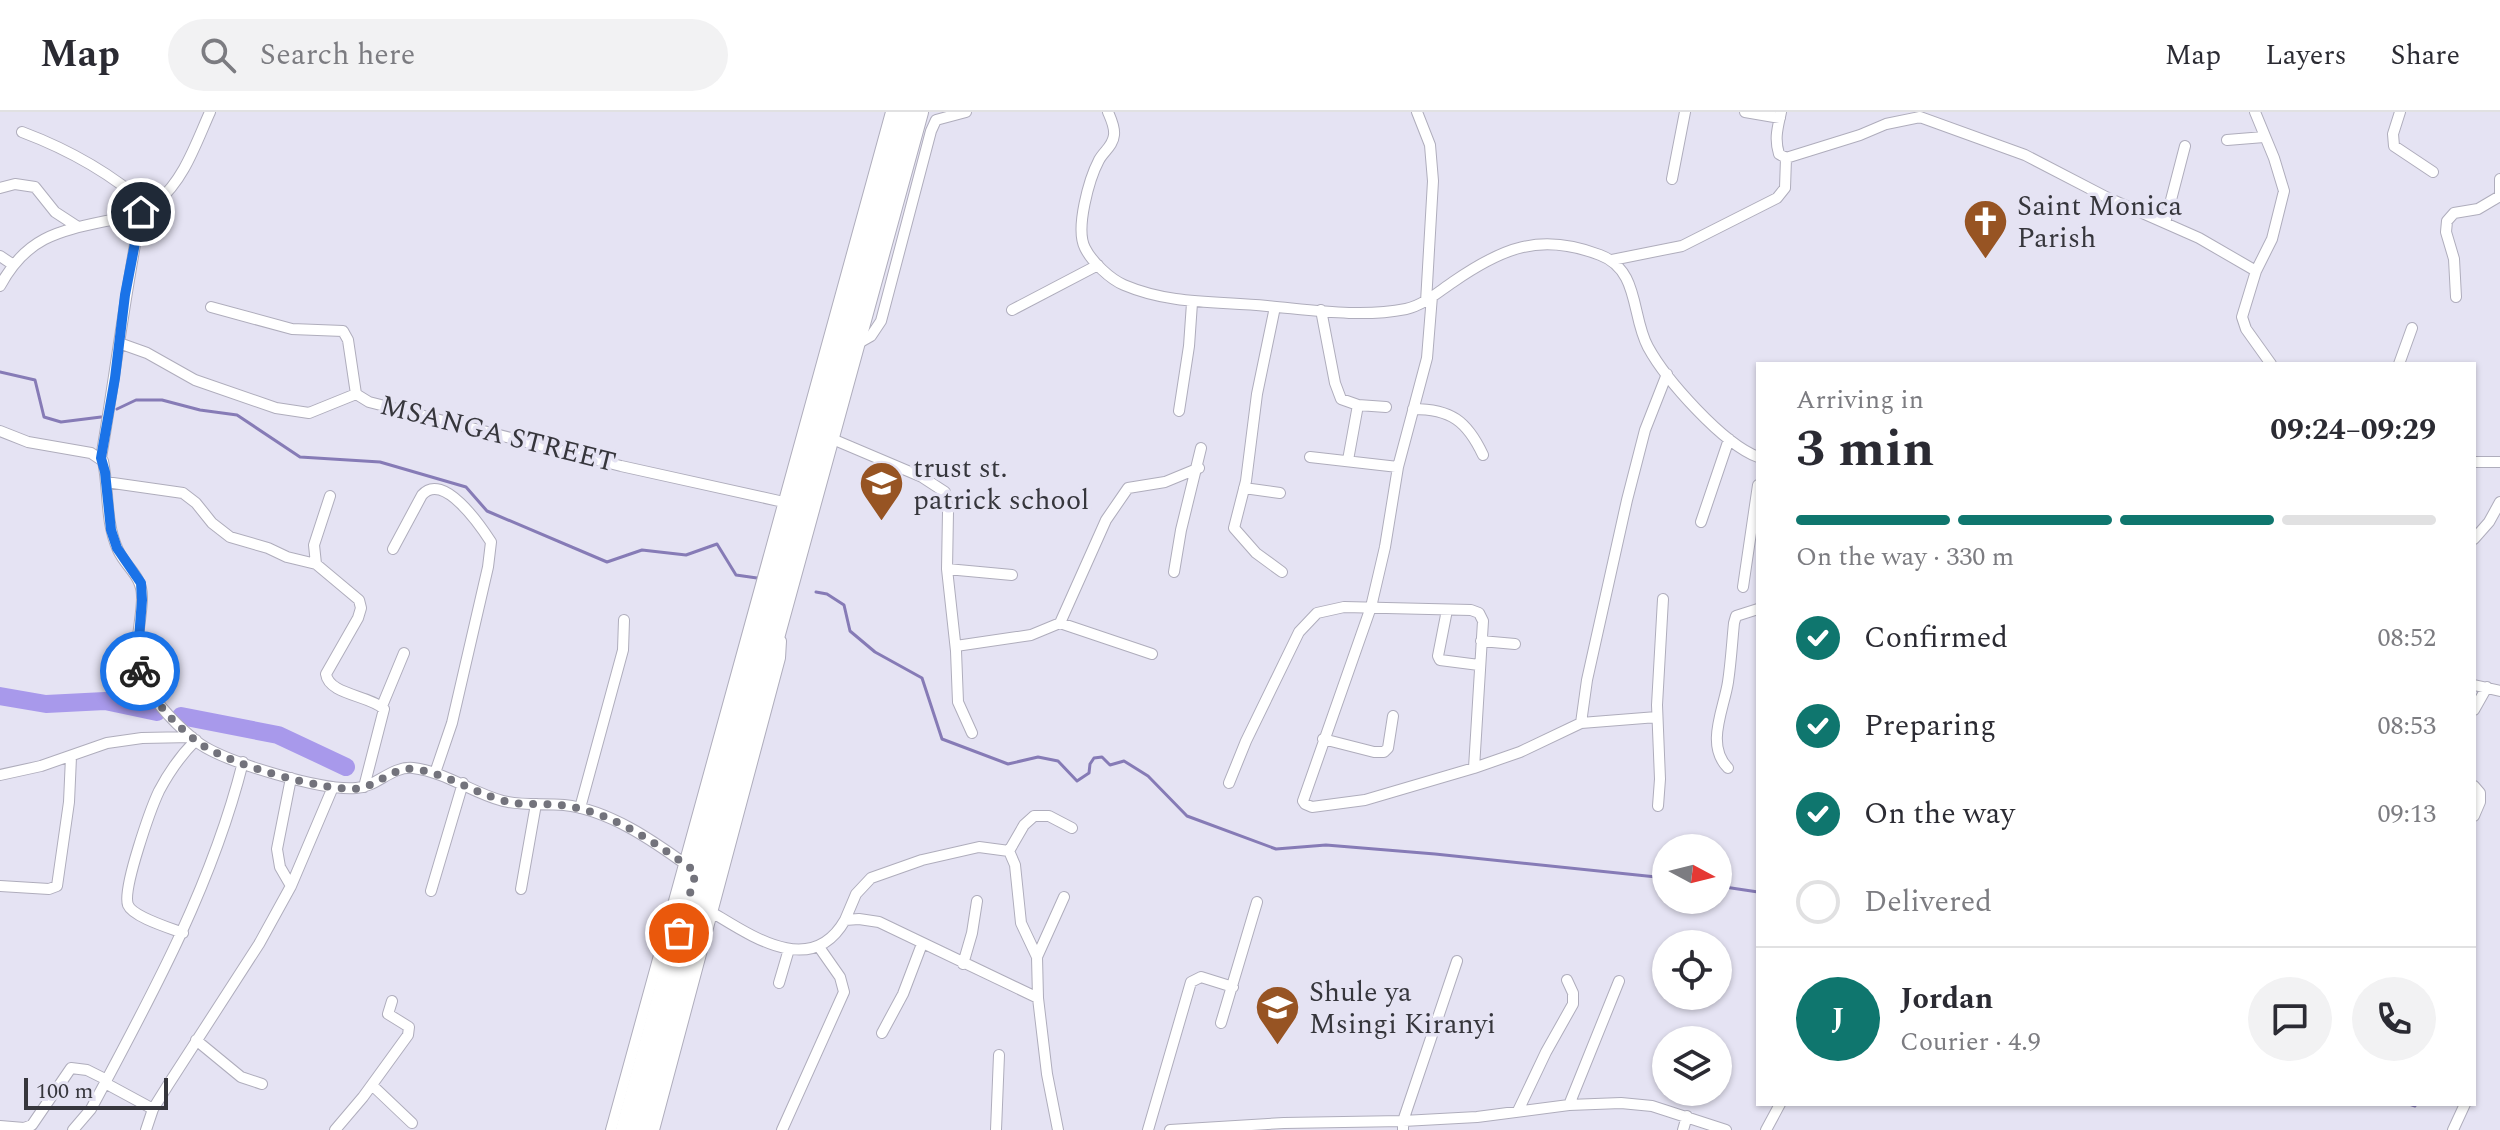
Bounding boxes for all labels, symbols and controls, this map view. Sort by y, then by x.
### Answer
search box [168,19,728,91]
text: Map [40,26,120,84]
text: Search here [260,32,415,78]
icon: search [196,33,240,77]
text: Map [2165,34,2221,77]
text: Layers [2265,34,2347,77]
text: Share [2391,34,2460,77]
pin [107,178,175,246]
place label: Saint Monica Parish [2017,185,2182,260]
icon: home [119,190,163,234]
church icon: Saint Monica Parish [1962,198,2010,261]
text: Arriving in [1796,380,1924,420]
street label: MSANGA STREET [376,384,620,484]
text: 09:24–09:29 [2270,407,2436,453]
text: 3 min [1796,410,1934,489]
place label: trust st. patrick school [913,447,1089,522]
school or university icon: trust st. patrick school [858,460,906,523]
text: On the way · 330 m [1796,537,2014,577]
text: Confirmed [1864,615,2008,661]
icon: check [1796,616,1840,660]
text: 08:52 [2377,618,2436,658]
courier [100,631,180,711]
icon: bike [118,649,162,693]
text: Preparing [1864,703,1996,749]
icon: check [1796,704,1840,748]
text: 08:53 [2377,706,2436,746]
text: On the way [1864,791,2015,837]
icon: check [1796,792,1840,836]
text: 09:13 [2377,794,2436,834]
north arrow [1652,834,1732,914]
map controls [1652,834,1732,1106]
text: Delivered [1864,879,1992,925]
pin [645,899,713,967]
icon: bag [657,911,701,955]
button: locate [1652,930,1732,1010]
place label: Shule ya Msingi Kiranyi [1309,971,1496,1046]
text: Jordan [1900,976,1993,1022]
button: chat [2248,977,2332,1061]
button: phone [2352,977,2436,1061]
school or university icon: Shule ya Msingi Kiranyi [1254,984,1302,1047]
text: J [1832,996,1844,1042]
text: Courier · 4.9 [1900,1022,2041,1062]
button: layers [1652,1026,1732,1106]
scale bar [24,1074,168,1110]
text: 100 m [36,1075,93,1108]

